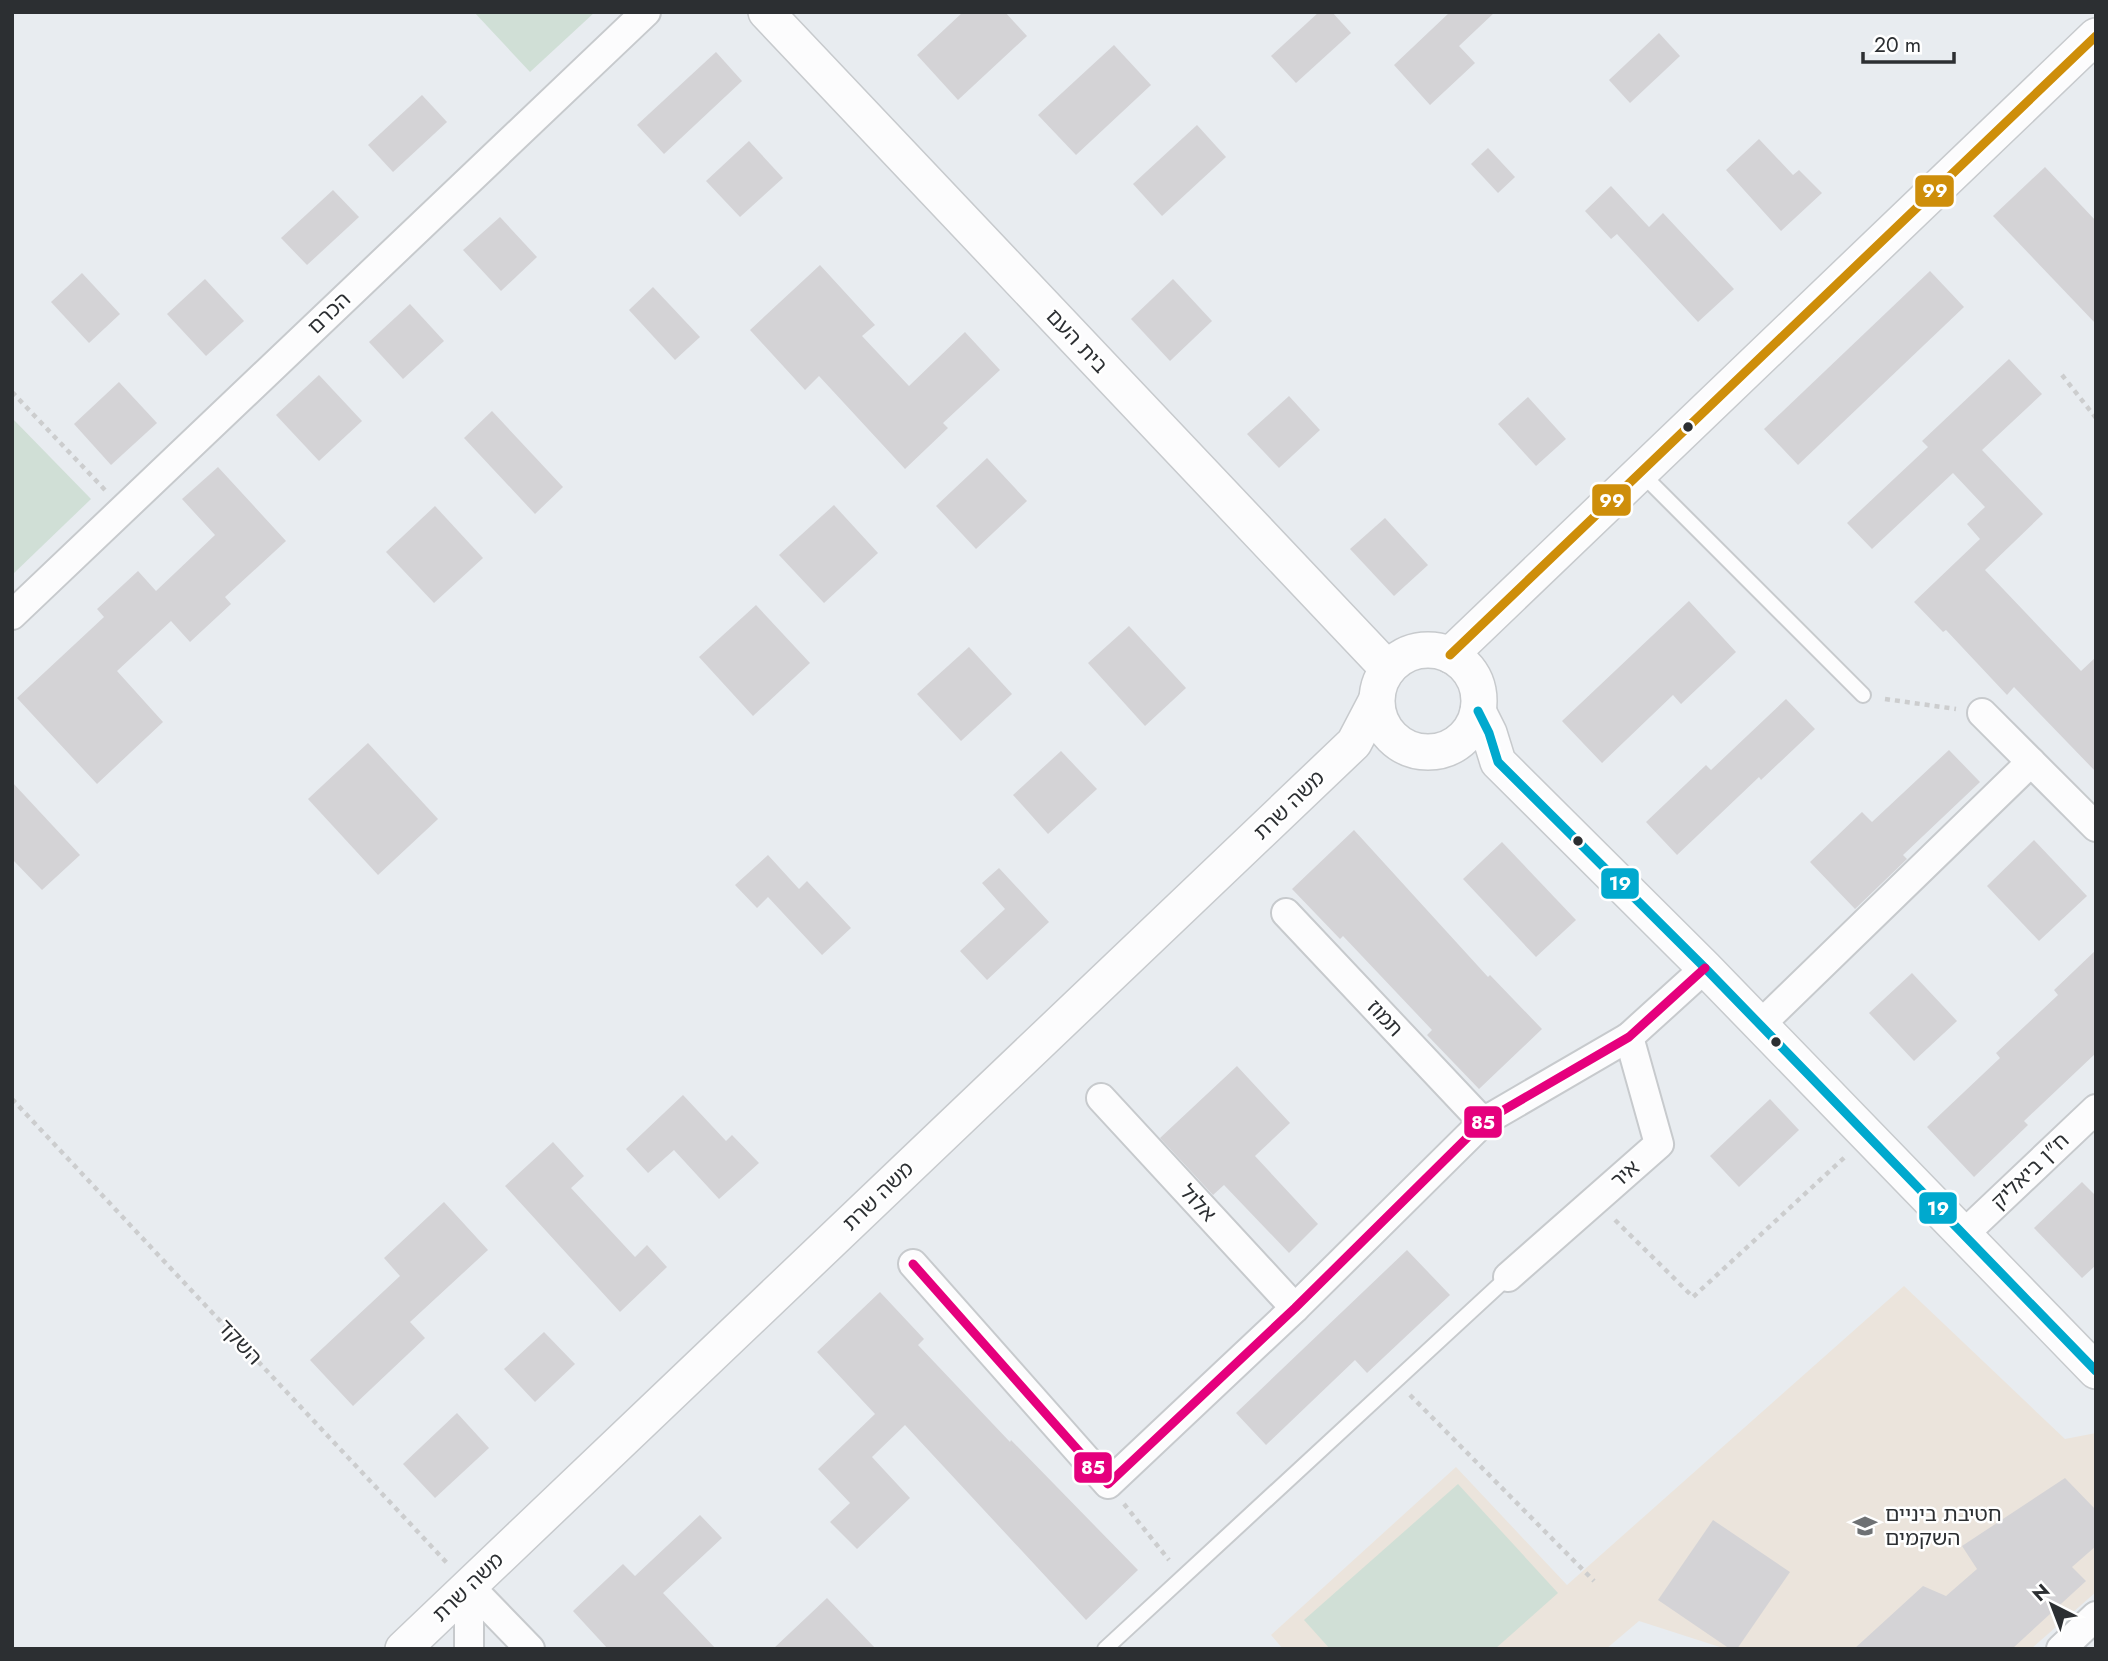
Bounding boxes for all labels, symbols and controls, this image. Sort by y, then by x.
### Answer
scale bar [1863,21,1954,65]
text: 20 m [1874,30,1921,60]
line badge: 99 [1914,174,1955,208]
text: 99 [1922,177,1948,204]
street label: הכרם [301,285,357,341]
street label: בית העם [1039,302,1115,380]
unlabelled marker [1681,420,1695,434]
line badge: 99 [1591,483,1632,517]
text: 99 [1599,487,1625,514]
street label: משה שרת [1247,763,1331,847]
unlabelled marker [1571,834,1585,848]
line badge: 19 [1600,867,1640,900]
text: 19 [1609,870,1631,897]
street label: תמוז [1360,993,1410,1043]
unlabelled marker [1769,1035,1783,1049]
line badge: 85 [1463,1105,1503,1139]
text: 85 [1471,1109,1495,1136]
street label: ח"ן ביאליק [1984,1126,2076,1216]
street label: איר [1604,1153,1646,1195]
street label: משה שרת [836,1154,920,1238]
street label: אלול [1173,1178,1223,1228]
line badge: 19 [1918,1191,1958,1225]
text: 19 [1927,1195,1949,1222]
street label: השקד [211,1312,269,1372]
line badge: 85 [1073,1451,1113,1484]
text: 85 [1081,1454,1105,1481]
place label: חטיבת ביניים השקמים [1885,1499,2002,1553]
school or university icon: חטיבת ביניים השקמים [1851,1512,1879,1540]
street label: משה שרת [426,1545,510,1629]
north arrow [2017,1570,2087,1640]
text: N [2026,1578,2056,1608]

